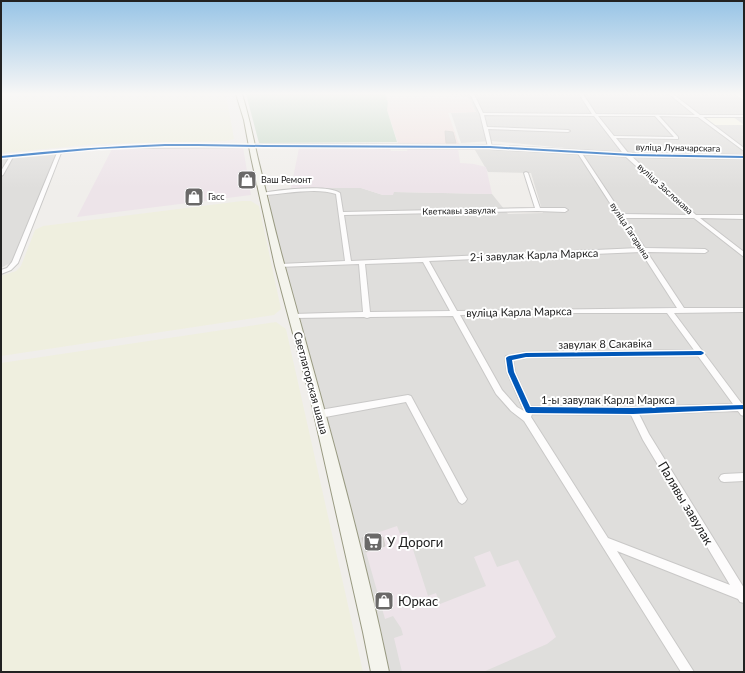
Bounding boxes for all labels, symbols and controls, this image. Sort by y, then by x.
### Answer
street label: вуліца Луначарскага [636,141,720,154]
street label: вуліца Заслонава [635,161,695,216]
shop icon: Ваш Ремонт [236,169,258,191]
place label: Ваш Ремонт [261,174,312,185]
shop icon: Гасс [183,186,205,208]
place label: Гасс [208,191,225,202]
street label: вуліца Гагарына [608,200,653,261]
street label: Кветкавы завулак [422,204,496,217]
street label: 2-і завулак Карла Маркса [470,246,598,263]
street label: вуліца Карла Маркса [466,304,572,319]
street label: Светлагорская шаша [292,330,331,436]
street label: завулак 8 Сакавіка [558,336,652,351]
street label: 1-ы завулак Карла Маркса [541,393,675,406]
street label: Палявы завулак [655,458,717,548]
supermarket icon: У Дороги [362,531,384,553]
place label: У Дороги [387,534,443,550]
shop icon: Юркас [373,590,395,612]
place label: Юркас [398,593,438,609]

